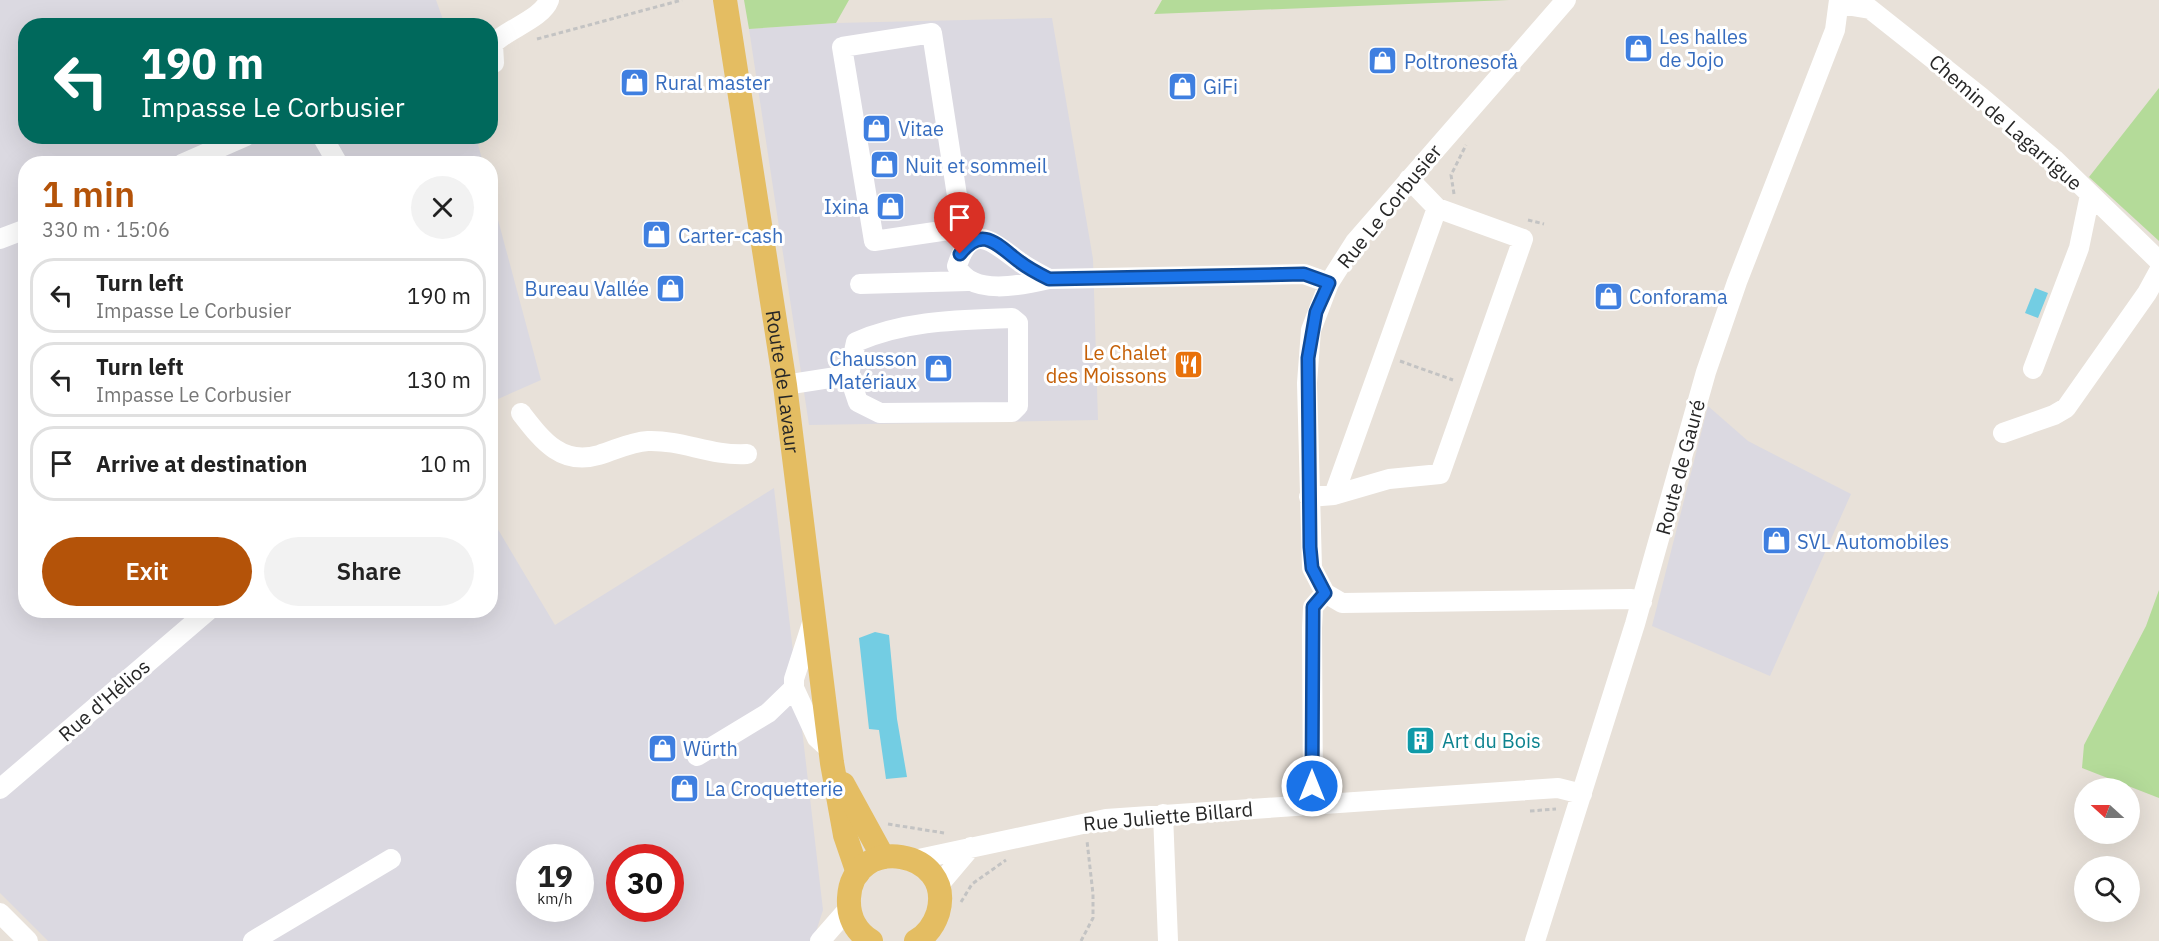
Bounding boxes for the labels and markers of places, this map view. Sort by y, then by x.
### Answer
place label: Les halles de Jojo [1659,23,1748,73]
shop icon: Les halles de Jojo [1622,32,1654,64]
shop icon: Poltronesofà [1367,45,1399,77]
place label: Poltronesofà [1404,48,1518,75]
shop icon: Rural master [618,66,650,98]
place label: Rural master [655,69,770,96]
shop icon: GiFi [1166,70,1198,102]
place label: GiFi [1203,73,1238,100]
shop icon: Vitae [861,112,893,144]
place label: Vitae [898,115,944,142]
shop icon: Nuit et sommeil [868,149,900,181]
place label: Nuit et sommeil [905,152,1047,179]
shop icon: Ixina [874,190,906,222]
pin [934,192,985,254]
place label: Ixina [824,193,869,220]
shop icon: Carter-cash [641,219,673,251]
place label: Carter-cash [678,222,783,249]
shop icon: Bureau Vallée [654,272,686,304]
place label: Bureau Vallée [525,275,649,302]
shop icon: Conforama [1592,280,1624,312]
place label: Conforama [1629,283,1728,310]
place label: Le Chalet des Moissons [1046,339,1167,389]
place label: Chausson Matériaux [828,345,917,395]
restaurant icon: Le Chalet des Moissons [1172,348,1204,380]
shop icon: Chausson Matériaux [922,353,954,385]
shop icon: SVL Automobiles [1760,525,1792,557]
place label: SVL Automobiles [1797,528,1949,555]
building icon: Art du Bois [1405,724,1437,756]
place label: Art du Bois [1442,727,1541,754]
shop icon: Würth [646,732,678,764]
place label: Würth [683,735,738,762]
shop icon: La Croquetterie [668,772,700,804]
place label: La Croquetterie [705,775,843,802]

